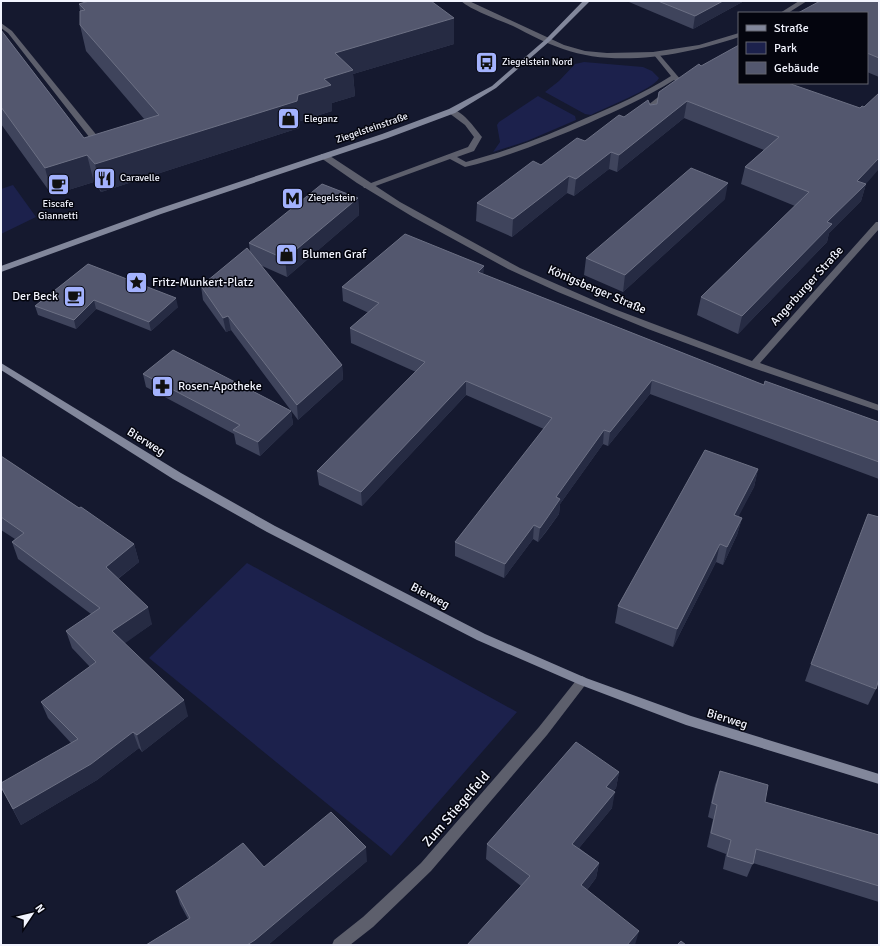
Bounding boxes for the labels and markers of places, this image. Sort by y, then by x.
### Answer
bus stop icon: Ziegelstein Nord [473,49,499,75]
place label: Ziegelstein Nord [502,56,573,68]
shop icon: Eleganz [275,106,301,132]
place label: Eleganz [304,113,338,125]
restaurant icon: Caravelle [91,165,117,191]
cafe icon: Eiscafe Giannetti [45,171,71,197]
place label: Caravelle [120,172,160,184]
metro station icon: Ziegelstein [279,185,305,211]
place label: Ziegelstein [308,192,356,204]
place label: Eiscafe Giannetti [38,198,78,222]
shop icon: Blumen Graf [273,241,299,267]
place label: Blumen Graf [302,247,367,262]
place icon: Fritz-Munkert-Platz [123,269,149,295]
place label: Fritz-Munkert-Platz [152,275,253,290]
cafe icon: Der Beck [61,283,87,309]
place label: Der Beck [12,289,58,304]
pharmacy icon: Rosen-Apotheke [150,373,176,399]
place label: Rosen-Apotheke [178,379,262,394]

